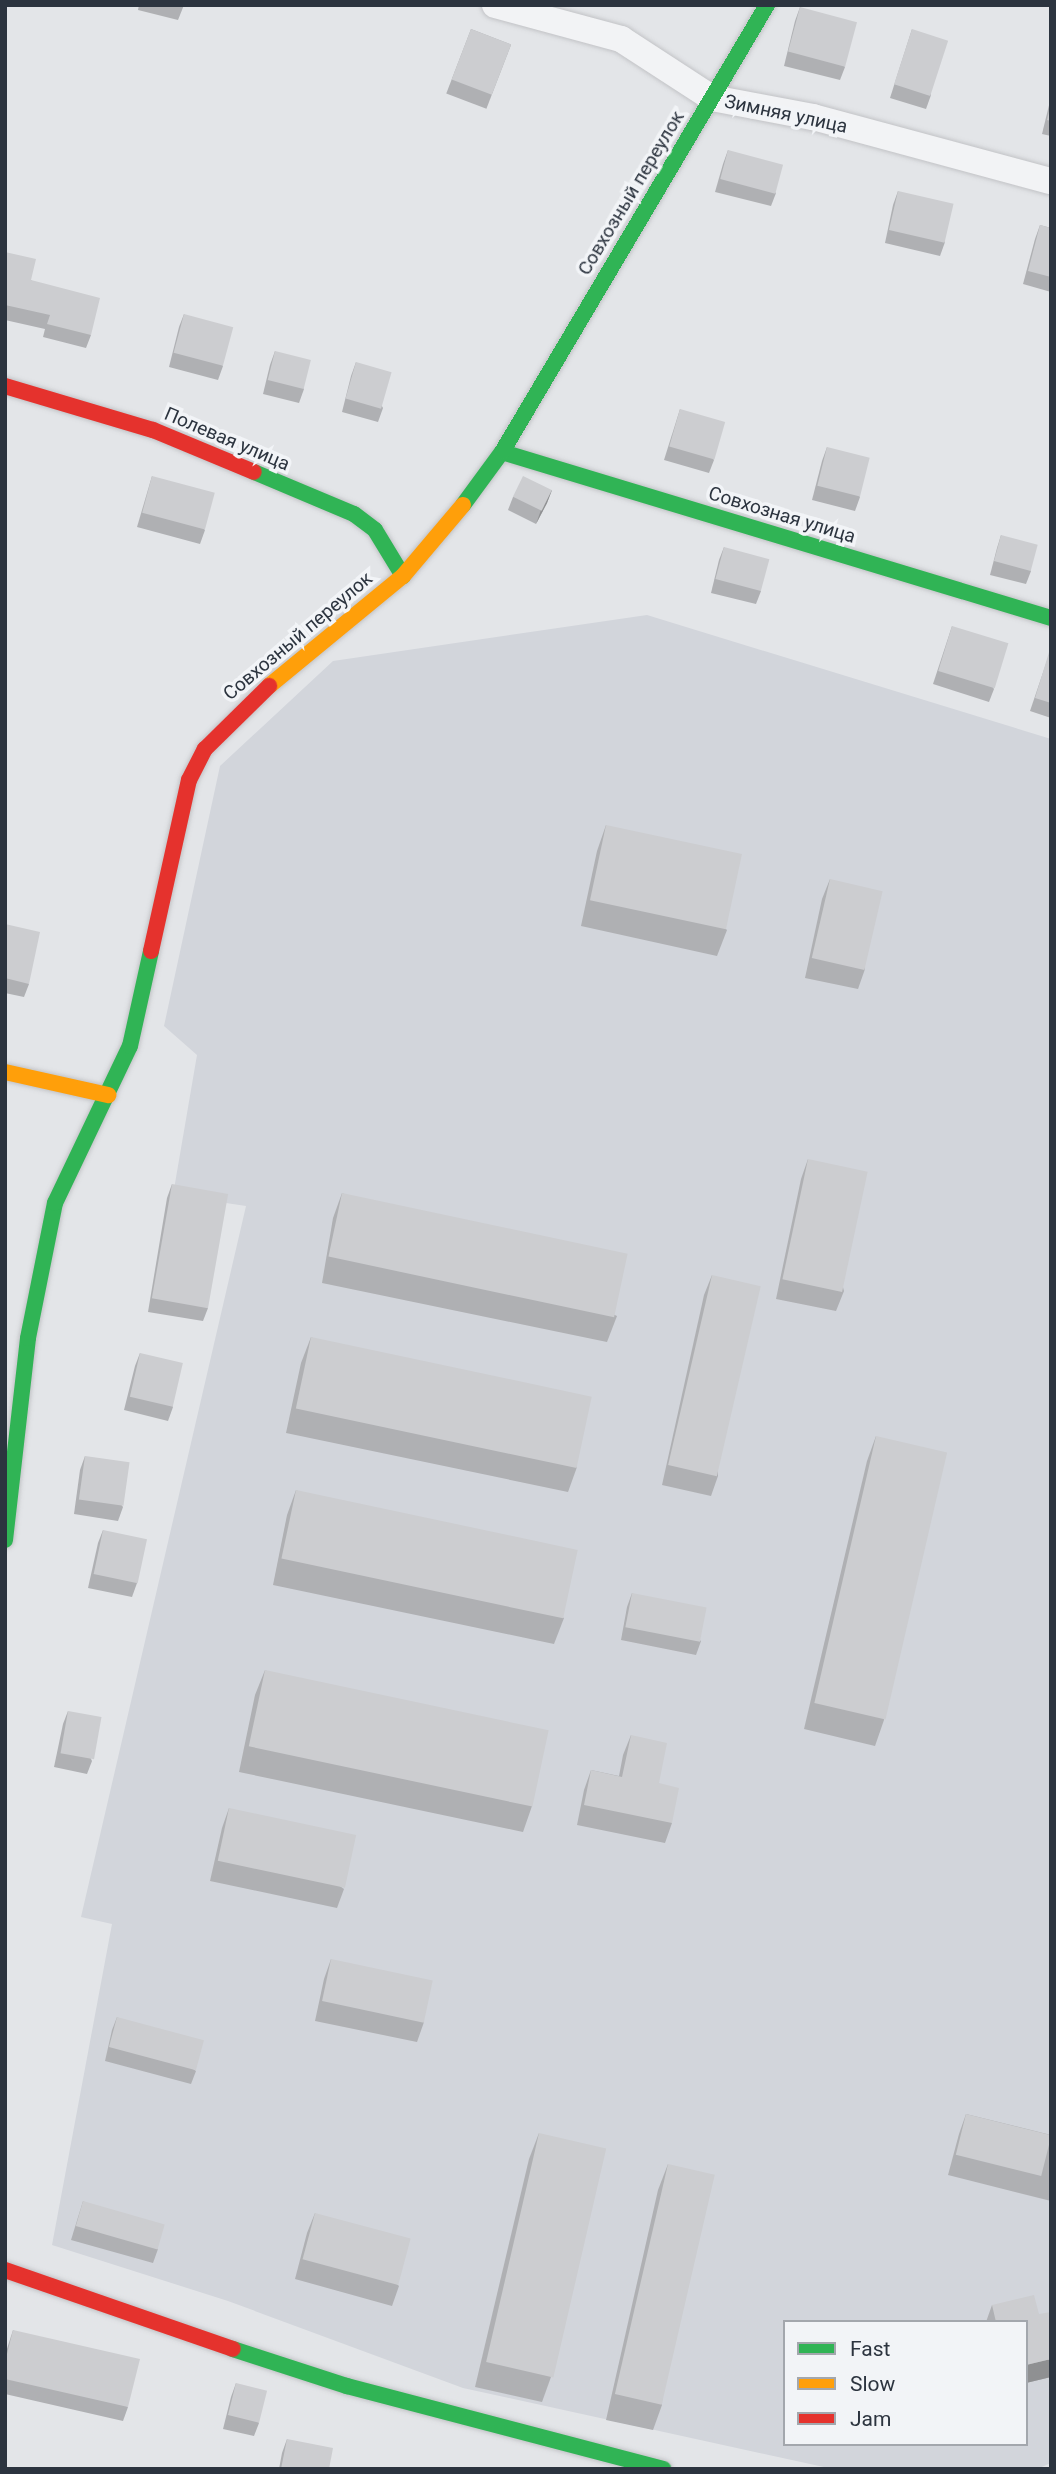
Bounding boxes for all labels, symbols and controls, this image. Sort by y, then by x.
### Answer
street label: Зимняя улица [722,90,850,138]
street label: Совхозный переулок [573,107,689,279]
street label: Полевая улица [161,402,293,476]
street label: Совхозная улица [706,482,858,548]
street label: Совхозный переулок [219,567,377,705]
legend [783,2320,1028,2446]
text: Fast [850,2337,890,2361]
text: Slow [850,2372,895,2396]
text: Jam [850,2407,891,2431]

